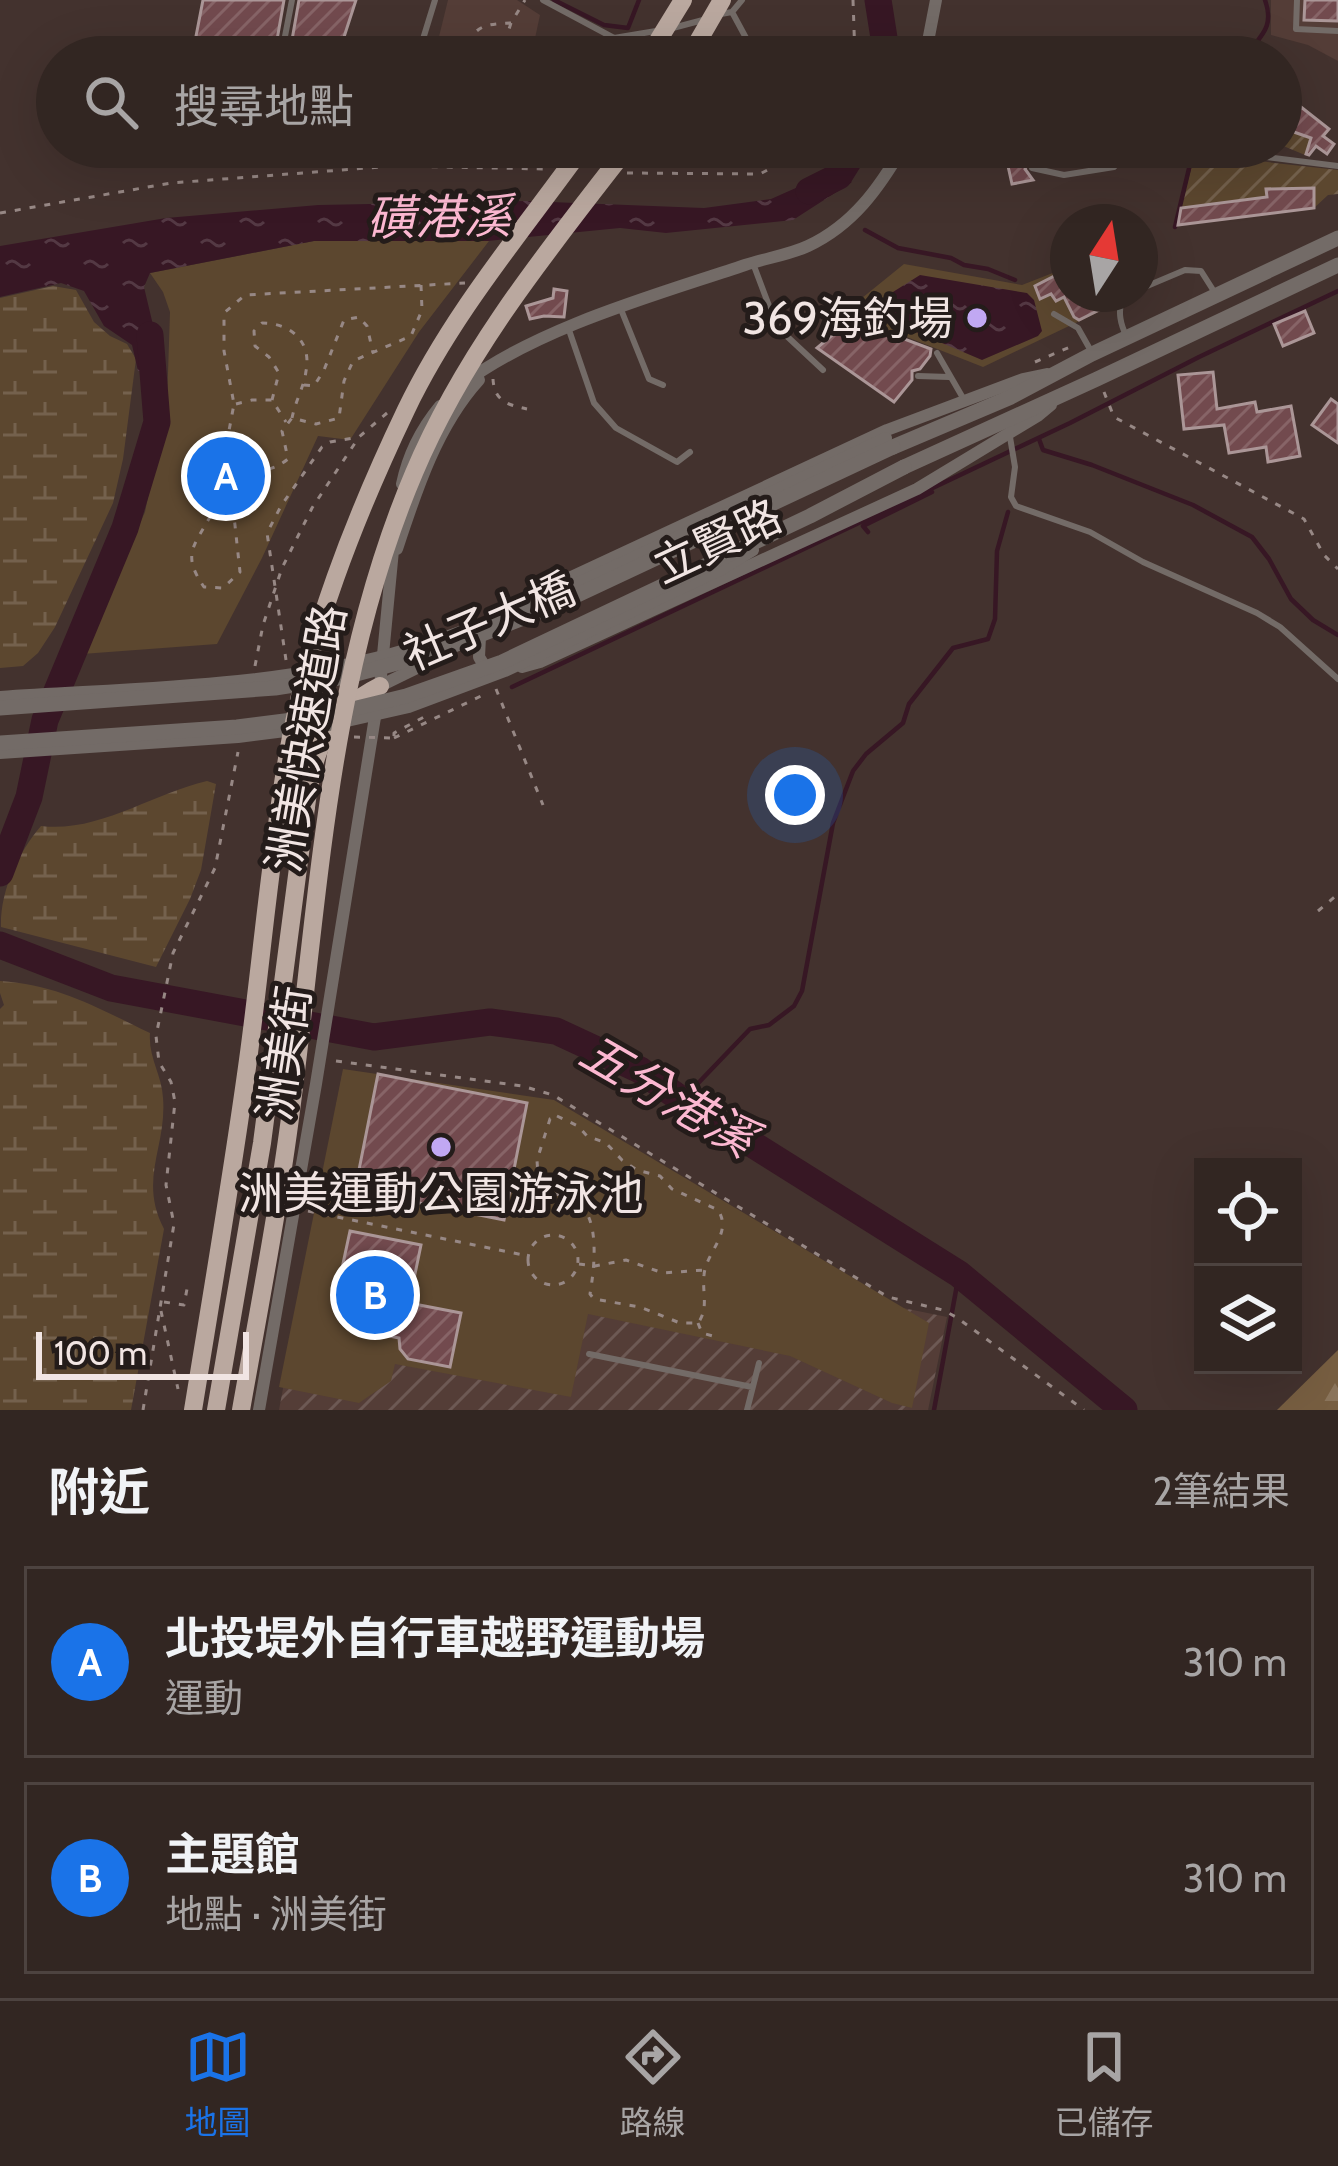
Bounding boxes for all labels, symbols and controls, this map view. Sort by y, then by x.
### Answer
search box [36,36,1302,168]
icon: search [78,69,144,135]
text: 搜尋地點 [174,79,354,133]
water label: 磺港溪 [366,187,517,247]
north arrow [1050,204,1158,312]
place label: 369海釣場 [743,291,953,345]
marker: 369海釣場 [964,305,990,331]
pin: A [187,431,265,521]
street label: 立賢路 [644,488,790,594]
street label: 社子大橋 [396,561,582,681]
street label: 洲美快速道路 [256,600,356,876]
your location [765,765,825,825]
street label: 洲美街 [247,982,321,1124]
water label: 五分港溪 [570,1022,771,1171]
marker: 洲美運動公園游泳池 [428,1134,454,1160]
map controls [1194,1158,1302,1374]
button: locate [1194,1158,1302,1266]
place label: 洲美運動公園游泳池 [238,1166,644,1220]
pin: B [336,1250,414,1340]
button: layers [1194,1266,1302,1374]
scale bar [36,1326,249,1379]
text: 100 m [54,1333,147,1373]
text: 附近 [48,1461,150,1523]
text: 2筆結果 [1153,1467,1290,1515]
text: 北投堤外自行車越野運動場 [165,1611,705,1665]
text: A [78,1638,102,1686]
text: 310 m [1183,1638,1287,1686]
text: 運動 [165,1674,243,1722]
text: 主題館 [165,1827,300,1881]
text: B [78,1854,102,1902]
text: 310 m [1183,1854,1287,1902]
text: 地點 · 洲美街 [165,1890,387,1938]
tab: 地圖 [185,2024,251,2144]
tab: 路線 [620,2024,686,2144]
tab: 已儲存 [1055,2024,1154,2144]

